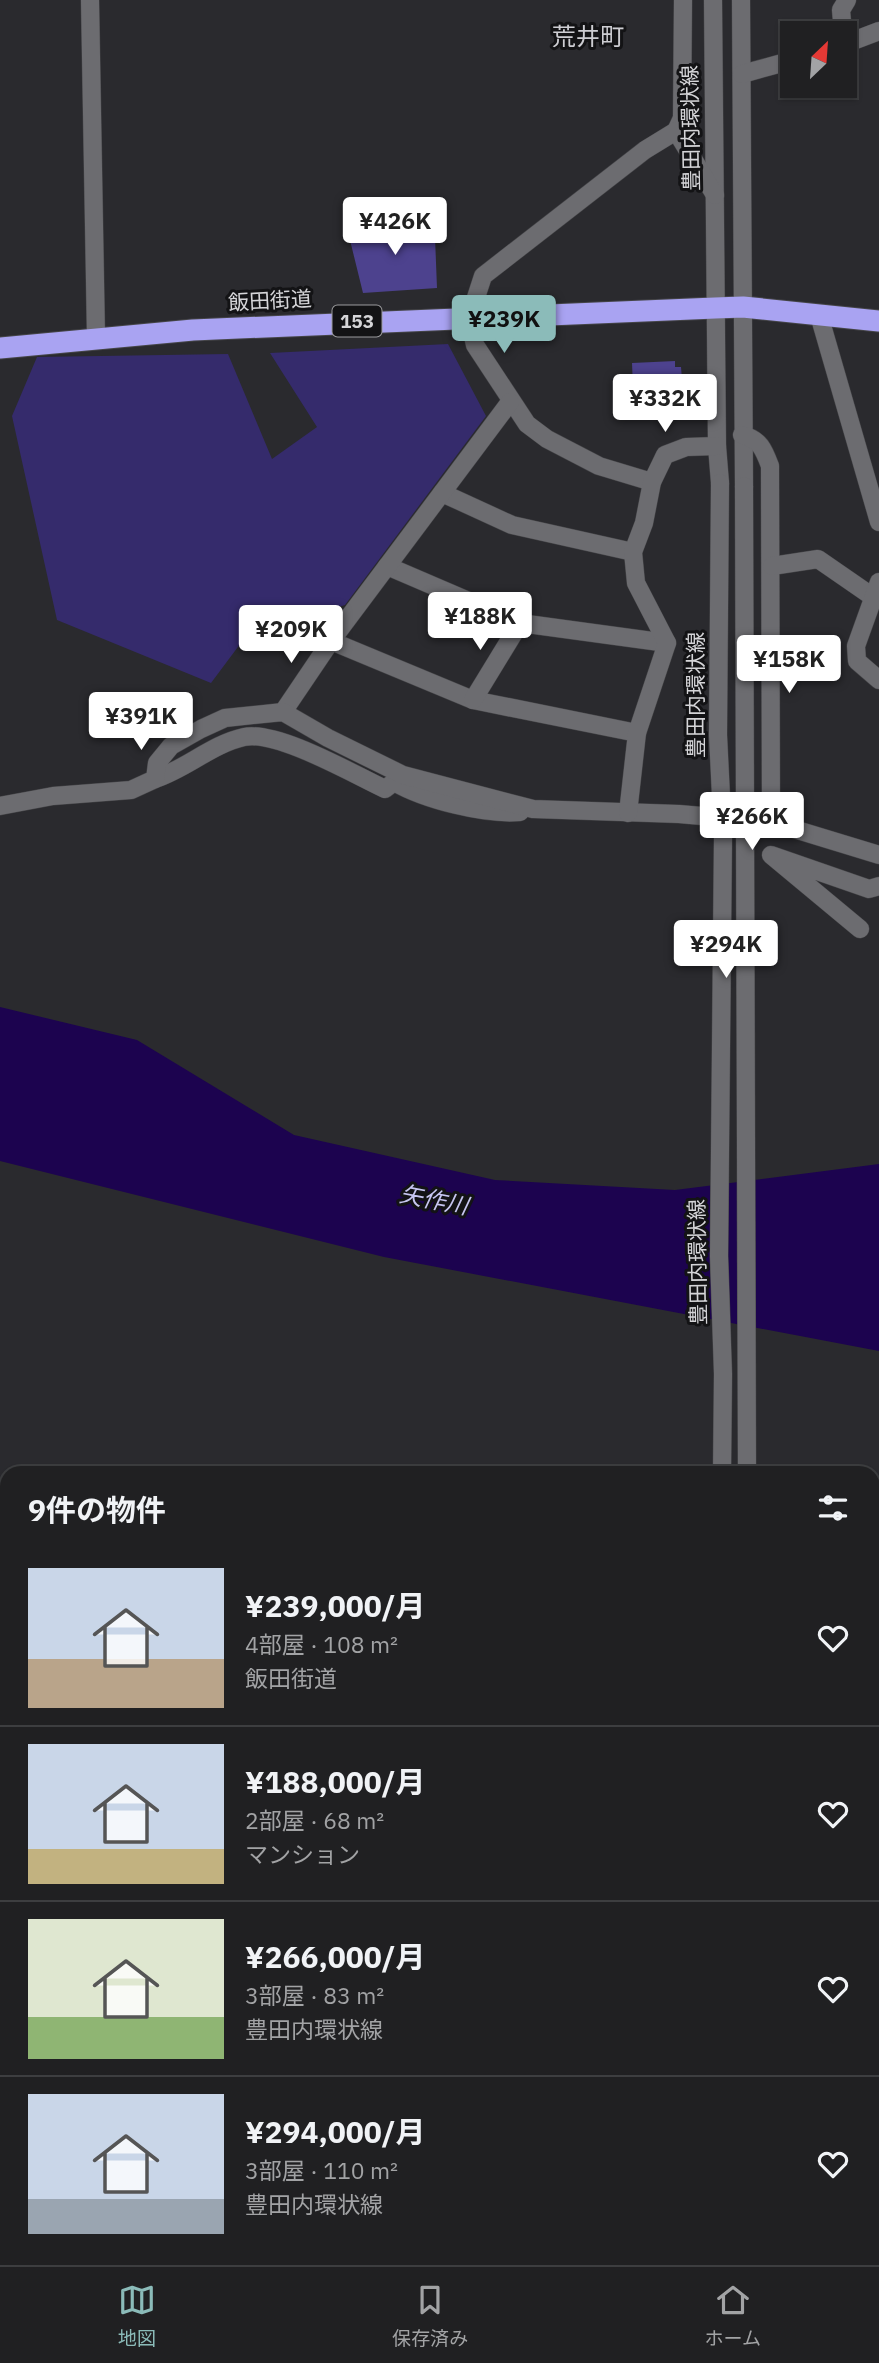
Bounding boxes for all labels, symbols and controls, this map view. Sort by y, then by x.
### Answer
district label: 荒井町 [552,20,624,52]
north arrow [780,21,858,98]
map controls [780,21,857,98]
street label: 豊田内環状線 [675,65,705,191]
pin: ¥426K [346,198,444,257]
text: ¥426K [359,205,431,235]
street label: 飯田街道 [227,284,313,316]
pin: ¥239K [455,296,553,355]
text: ¥239K [468,303,540,333]
road number: 153 [332,306,382,336]
pin: ¥332K [616,374,714,434]
text: ¥332K [629,382,701,412]
pin: ¥188K [431,592,529,652]
text: ¥188K [444,600,516,630]
pin: ¥209K [242,606,340,665]
text: ¥209K [255,613,327,643]
street label: 豊田内環状線 [681,632,709,758]
pin: ¥158K [740,636,838,695]
text: ¥158K [753,643,825,673]
pin: ¥391K [92,692,190,752]
text: ¥391K [105,700,177,730]
pin: ¥266K [703,792,801,852]
text: ¥266K [716,800,788,830]
pin: ¥294K [677,920,775,980]
text: ¥294K [690,928,762,958]
water label: 矢作川 [397,1178,474,1221]
street label: 豊田内環状線 [682,1199,712,1325]
icon: filters [814,1489,852,1527]
text: 9件の物件 [28,1490,166,1529]
text: ¥239,000/月 [245,1586,426,1625]
icon: home [84,1596,168,1680]
icon: heart [814,1619,852,1657]
text: 4部屋 · 108 m² [245,1629,398,1659]
text: 飯田街道 [245,1663,337,1693]
text: ¥188,000/月 [245,1762,426,1801]
icon: home [84,1772,168,1856]
icon: heart [814,1795,852,1833]
text: 2部屋 · 68 m² [245,1805,384,1835]
text: マンション [245,1839,360,1869]
text: ¥266,000/月 [245,1937,426,1976]
icon: home [84,1947,168,2031]
icon: heart [814,1970,852,2008]
text: 3部屋 · 83 m² [245,1980,384,2010]
text: 豊田内環状線 [245,2014,383,2044]
text: ¥294,000/月 [245,2112,426,2151]
icon: home [84,2122,168,2206]
icon: heart [814,2145,852,2183]
text: 3部屋 · 110 m² [245,2155,398,2185]
text: 豊田内環状線 [245,2189,383,2219]
tab: 地図 [118,2281,156,2350]
tab: 保存済み [392,2281,468,2350]
tab: ホーム [704,2281,761,2350]

